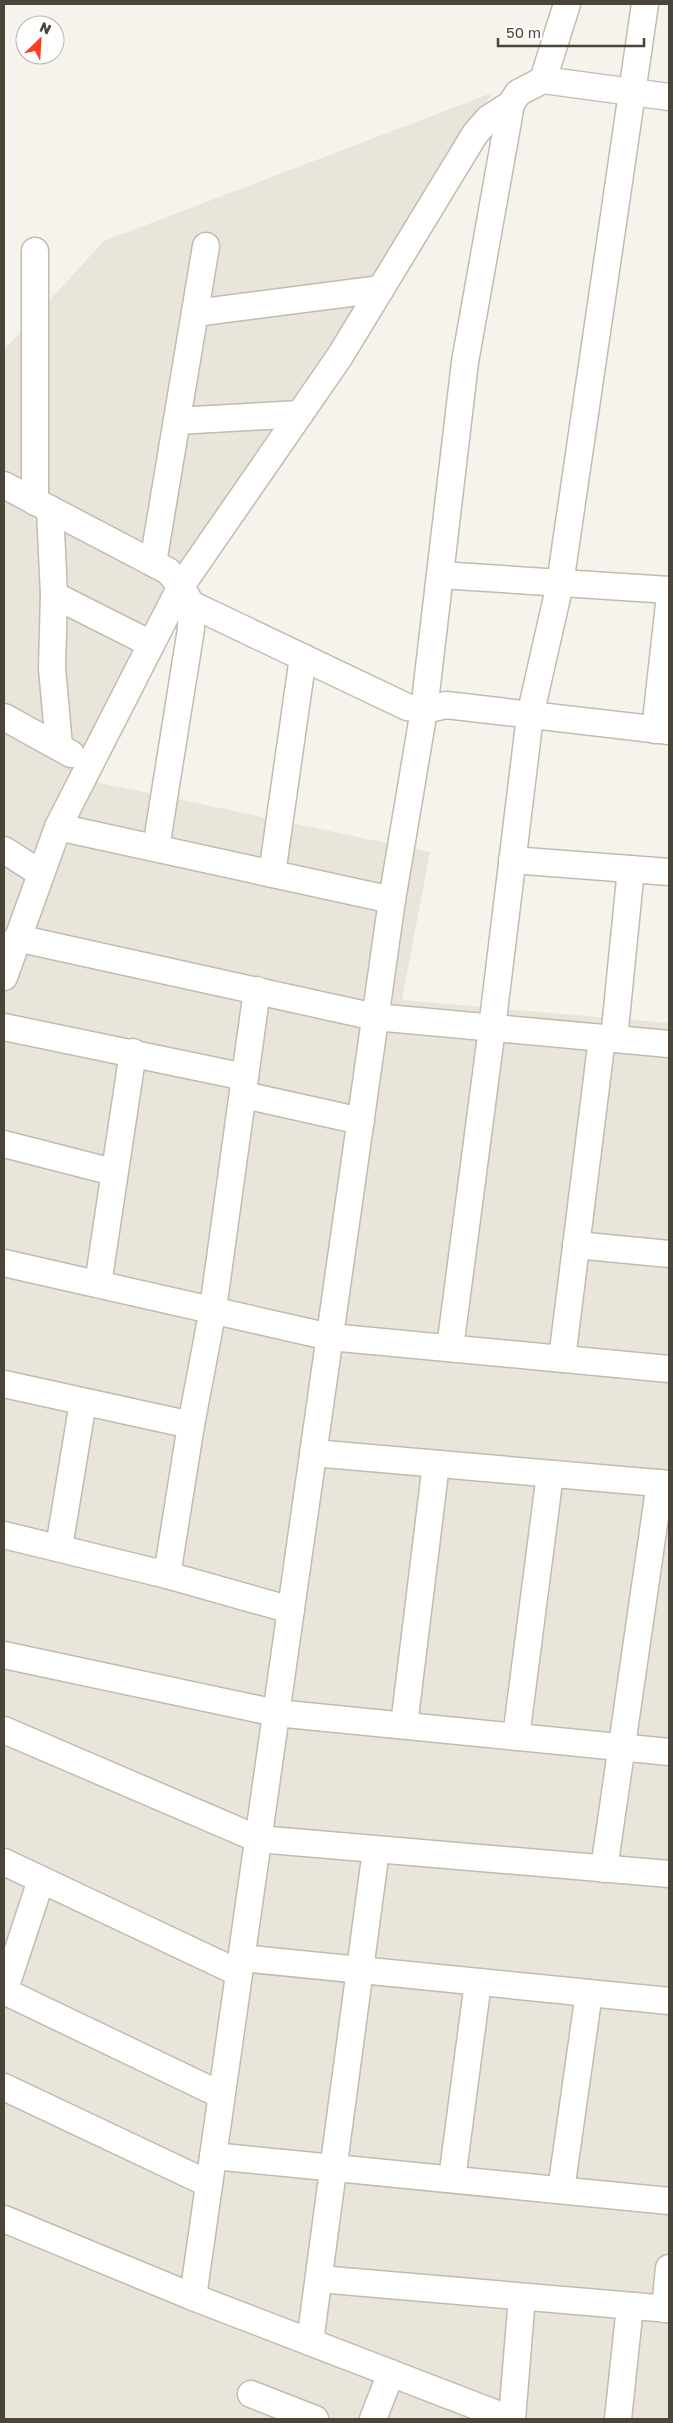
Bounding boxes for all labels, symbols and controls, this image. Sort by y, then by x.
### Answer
north arrow [15,15,65,65]
scale bar [498,15,644,47]
text: N [37,18,54,38]
text: 50 m [506,23,541,41]

